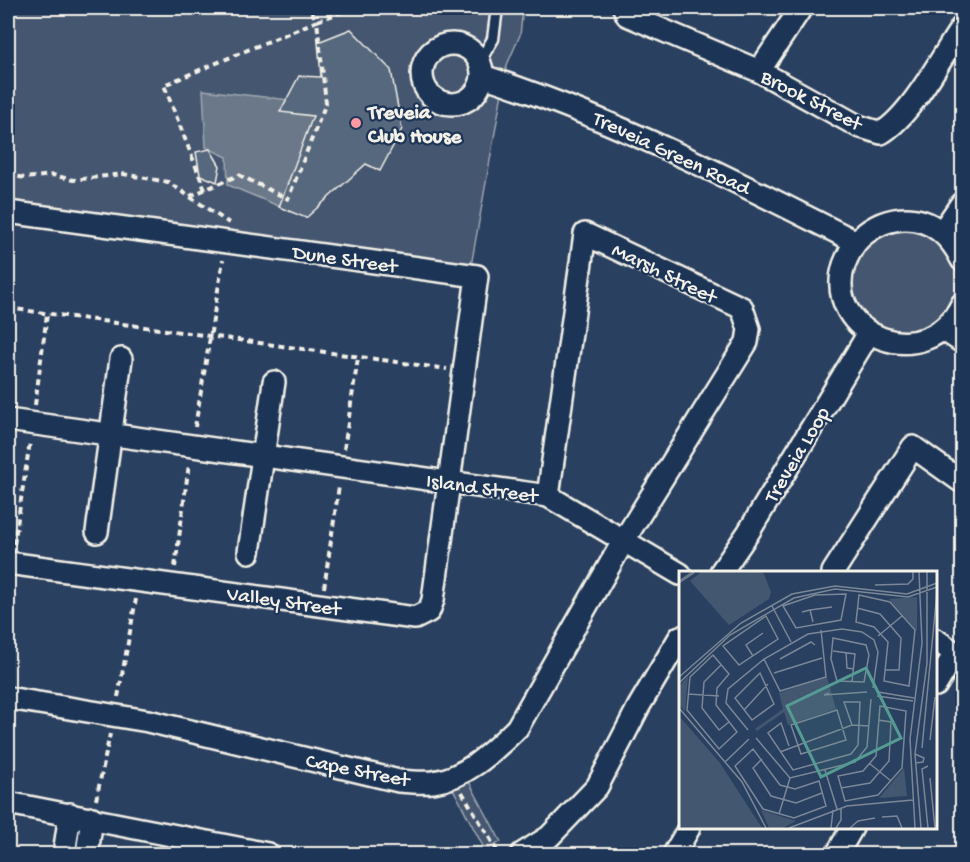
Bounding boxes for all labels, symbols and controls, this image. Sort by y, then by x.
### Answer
street label: Brook Street [755,65,867,139]
place label: Treveia Club House [366,102,462,151]
street label: Treveia Green Road [587,107,755,203]
marker: Treveia Club House [349,116,363,130]
street label: Marsh Street [607,239,722,312]
street label: Dune Street [289,241,401,282]
street label: Treveia Loop [760,403,838,509]
street label: Island Street [424,470,541,511]
inset map [679,571,937,829]
street label: Valley Street [224,583,344,624]
street label: Cape Street [303,750,414,795]

